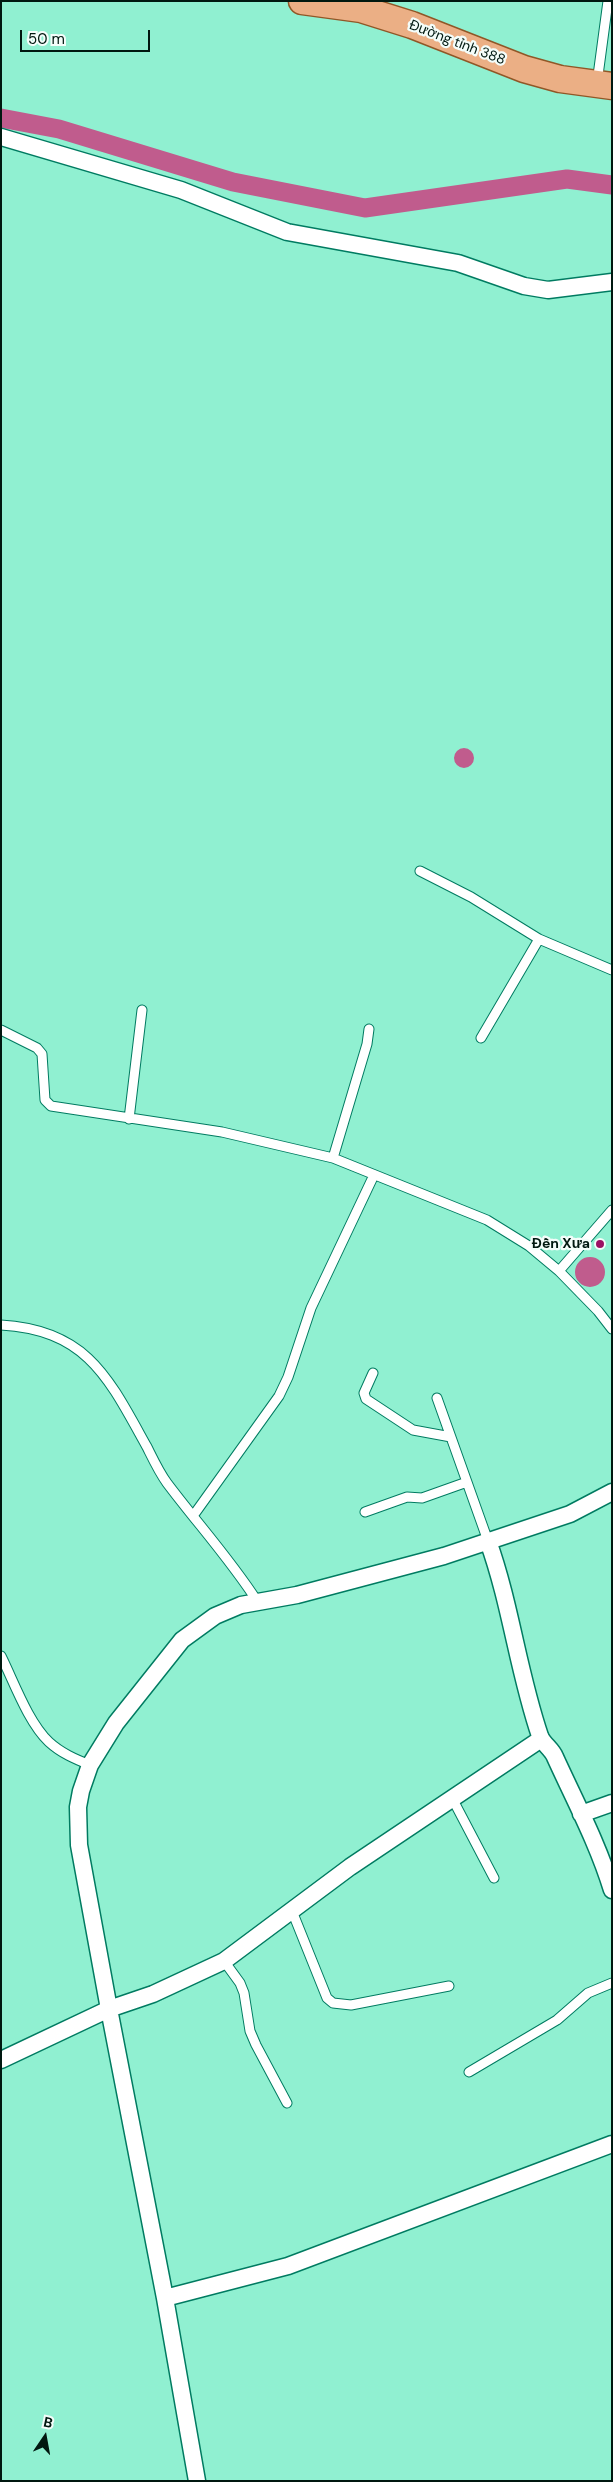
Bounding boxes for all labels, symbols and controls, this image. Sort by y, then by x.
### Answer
street label: Đường tỉnh 388 [406,17,508,69]
scale bar [22,20,152,52]
text: 50 m [28,29,65,49]
place label: Đền Xưa [532,1236,590,1252]
marker: Đền Xưa [594,1238,606,1250]
north arrow [20,2412,70,2462]
text: B [42,2413,54,2432]

